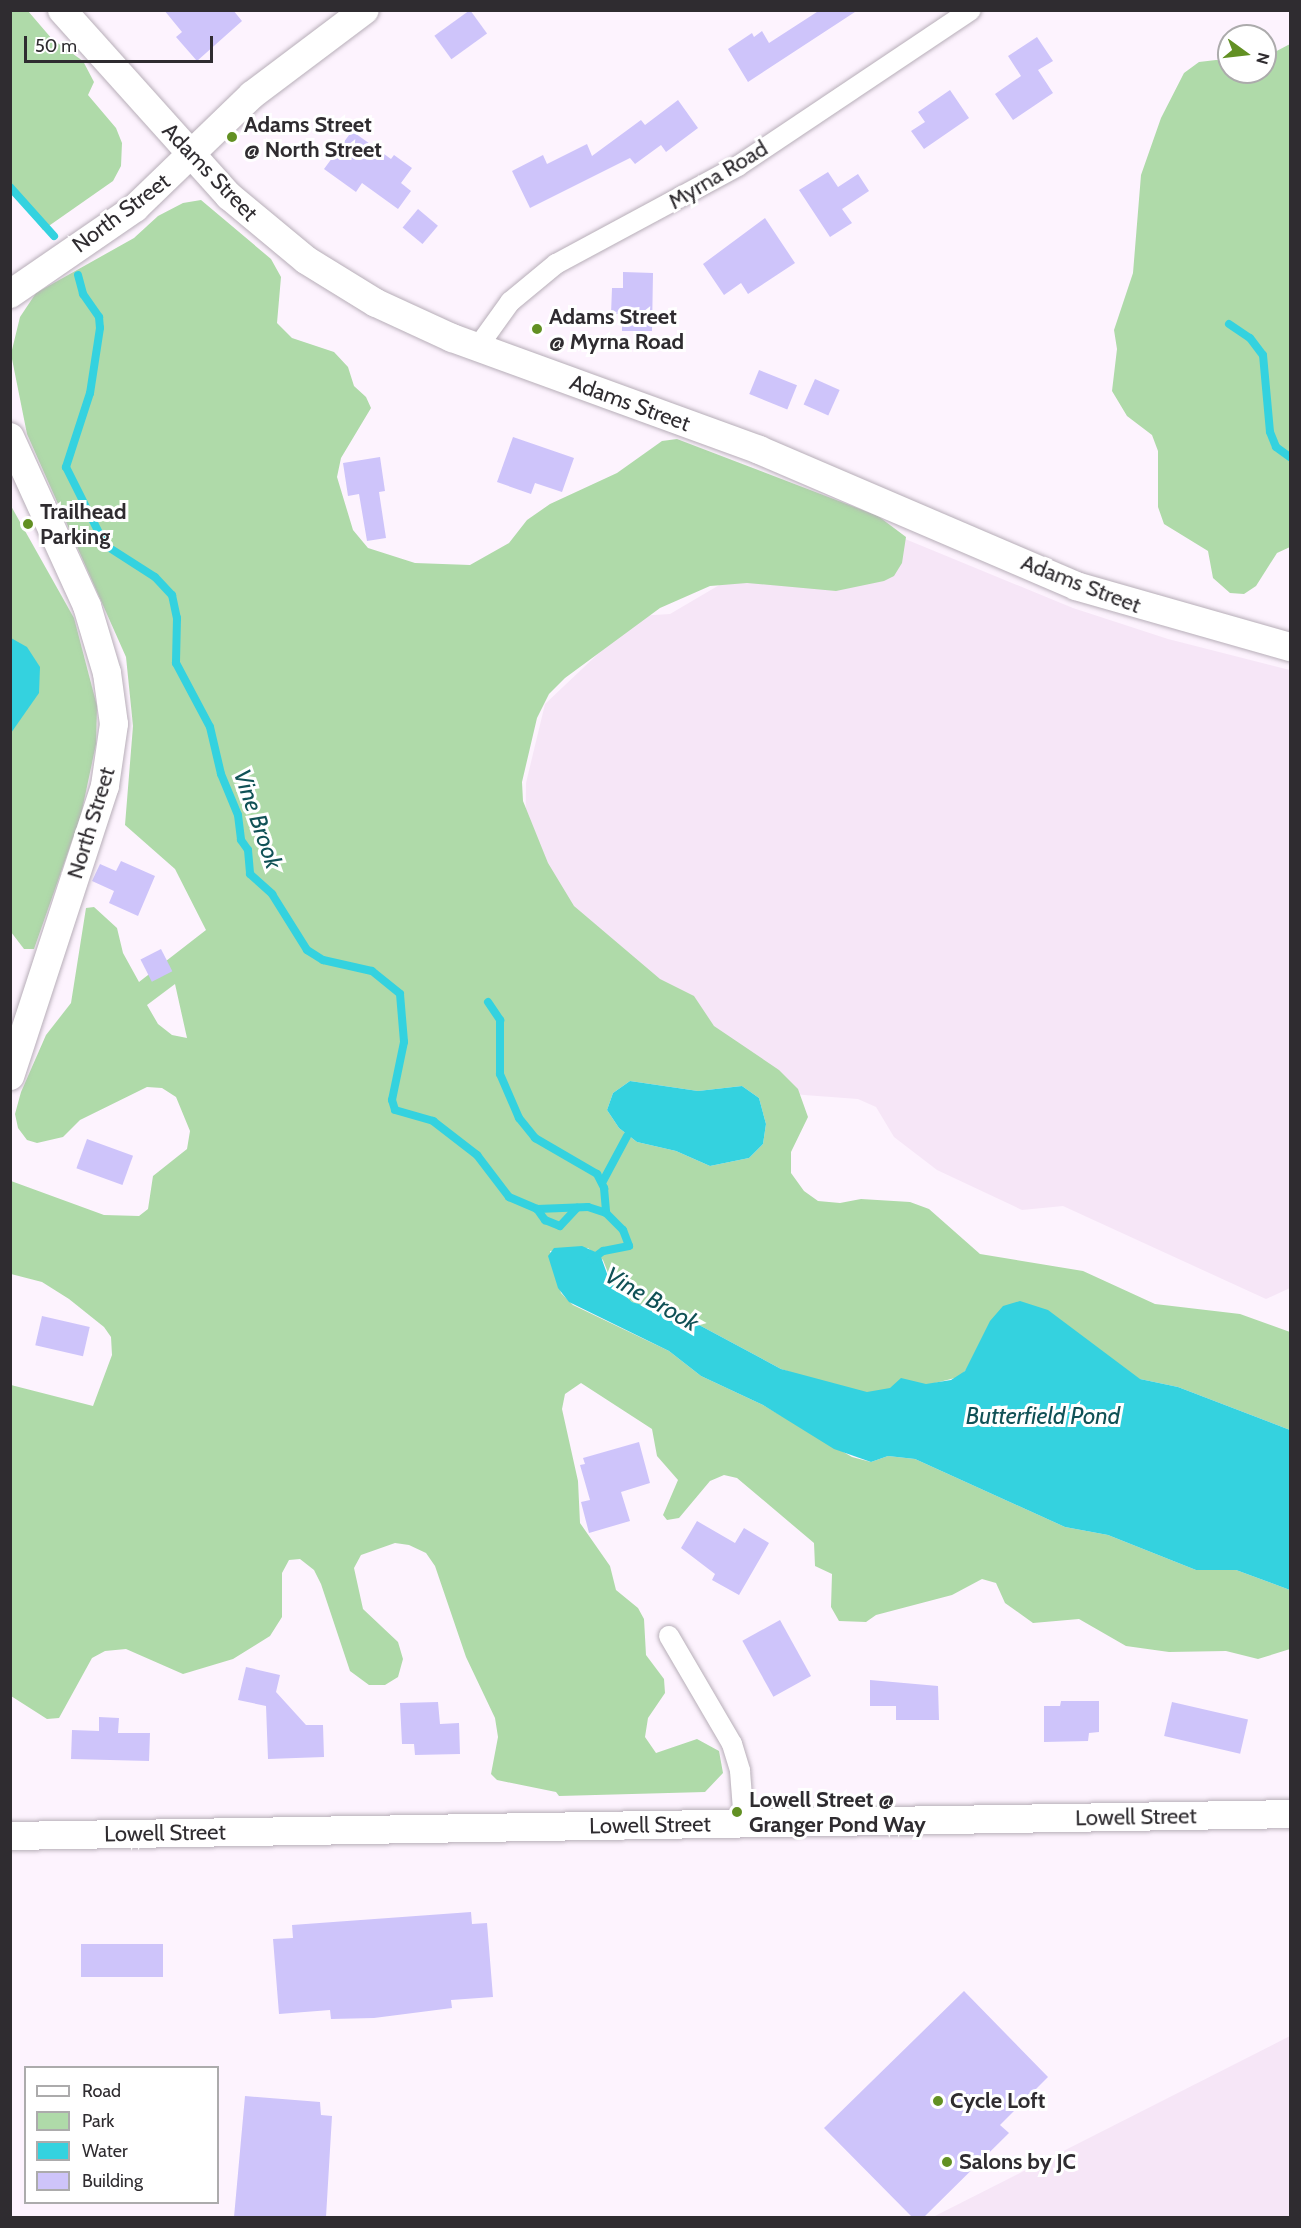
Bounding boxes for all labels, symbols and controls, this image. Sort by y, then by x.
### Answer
scale bar [27,24,216,62]
north arrow [1217,24,1277,84]
text: 50 m [35,35,77,57]
text: N [1252,50,1274,66]
place label: Adams Street @ North Street [244,111,382,162]
street label: Adams Street [157,118,263,226]
marker: Adams Street @ North Street [225,130,239,144]
street label: Myrna Road [664,135,772,215]
street label: North Street [67,168,175,258]
place label: Adams Street @ Myrna Road [549,303,684,354]
marker: Adams Street @ Myrna Road [530,322,544,336]
street label: Adams Street [566,369,694,437]
place label: Trailhead Parking [40,498,126,550]
marker: Trailhead Parking [21,517,35,531]
street label: Adams Street [1017,549,1145,619]
street label: North Street [62,764,120,882]
water label: Vine Brook [228,766,288,872]
water label: Vine Brook [600,1261,704,1337]
water label: Butterfield Pond [966,1402,1120,1430]
place label: Lowell Street @ Granger Pond Way [749,1786,926,1838]
street label: Lowell Street [1075,1803,1197,1831]
marker: Lowell Street @ Granger Pond Way [730,1805,744,1819]
street label: Lowell Street [589,1811,711,1839]
street label: Lowell Street [104,1819,226,1847]
legend [24,2066,219,2204]
text: Road [82,2080,121,2102]
place label: Cycle Loft [950,2088,1045,2114]
marker: Cycle Loft [931,2094,945,2108]
text: Park [82,2110,114,2132]
text: Water [82,2140,128,2162]
place label: Salons by JC [959,2149,1076,2175]
marker: Salons by JC [940,2155,954,2169]
text: Building [82,2170,143,2192]

